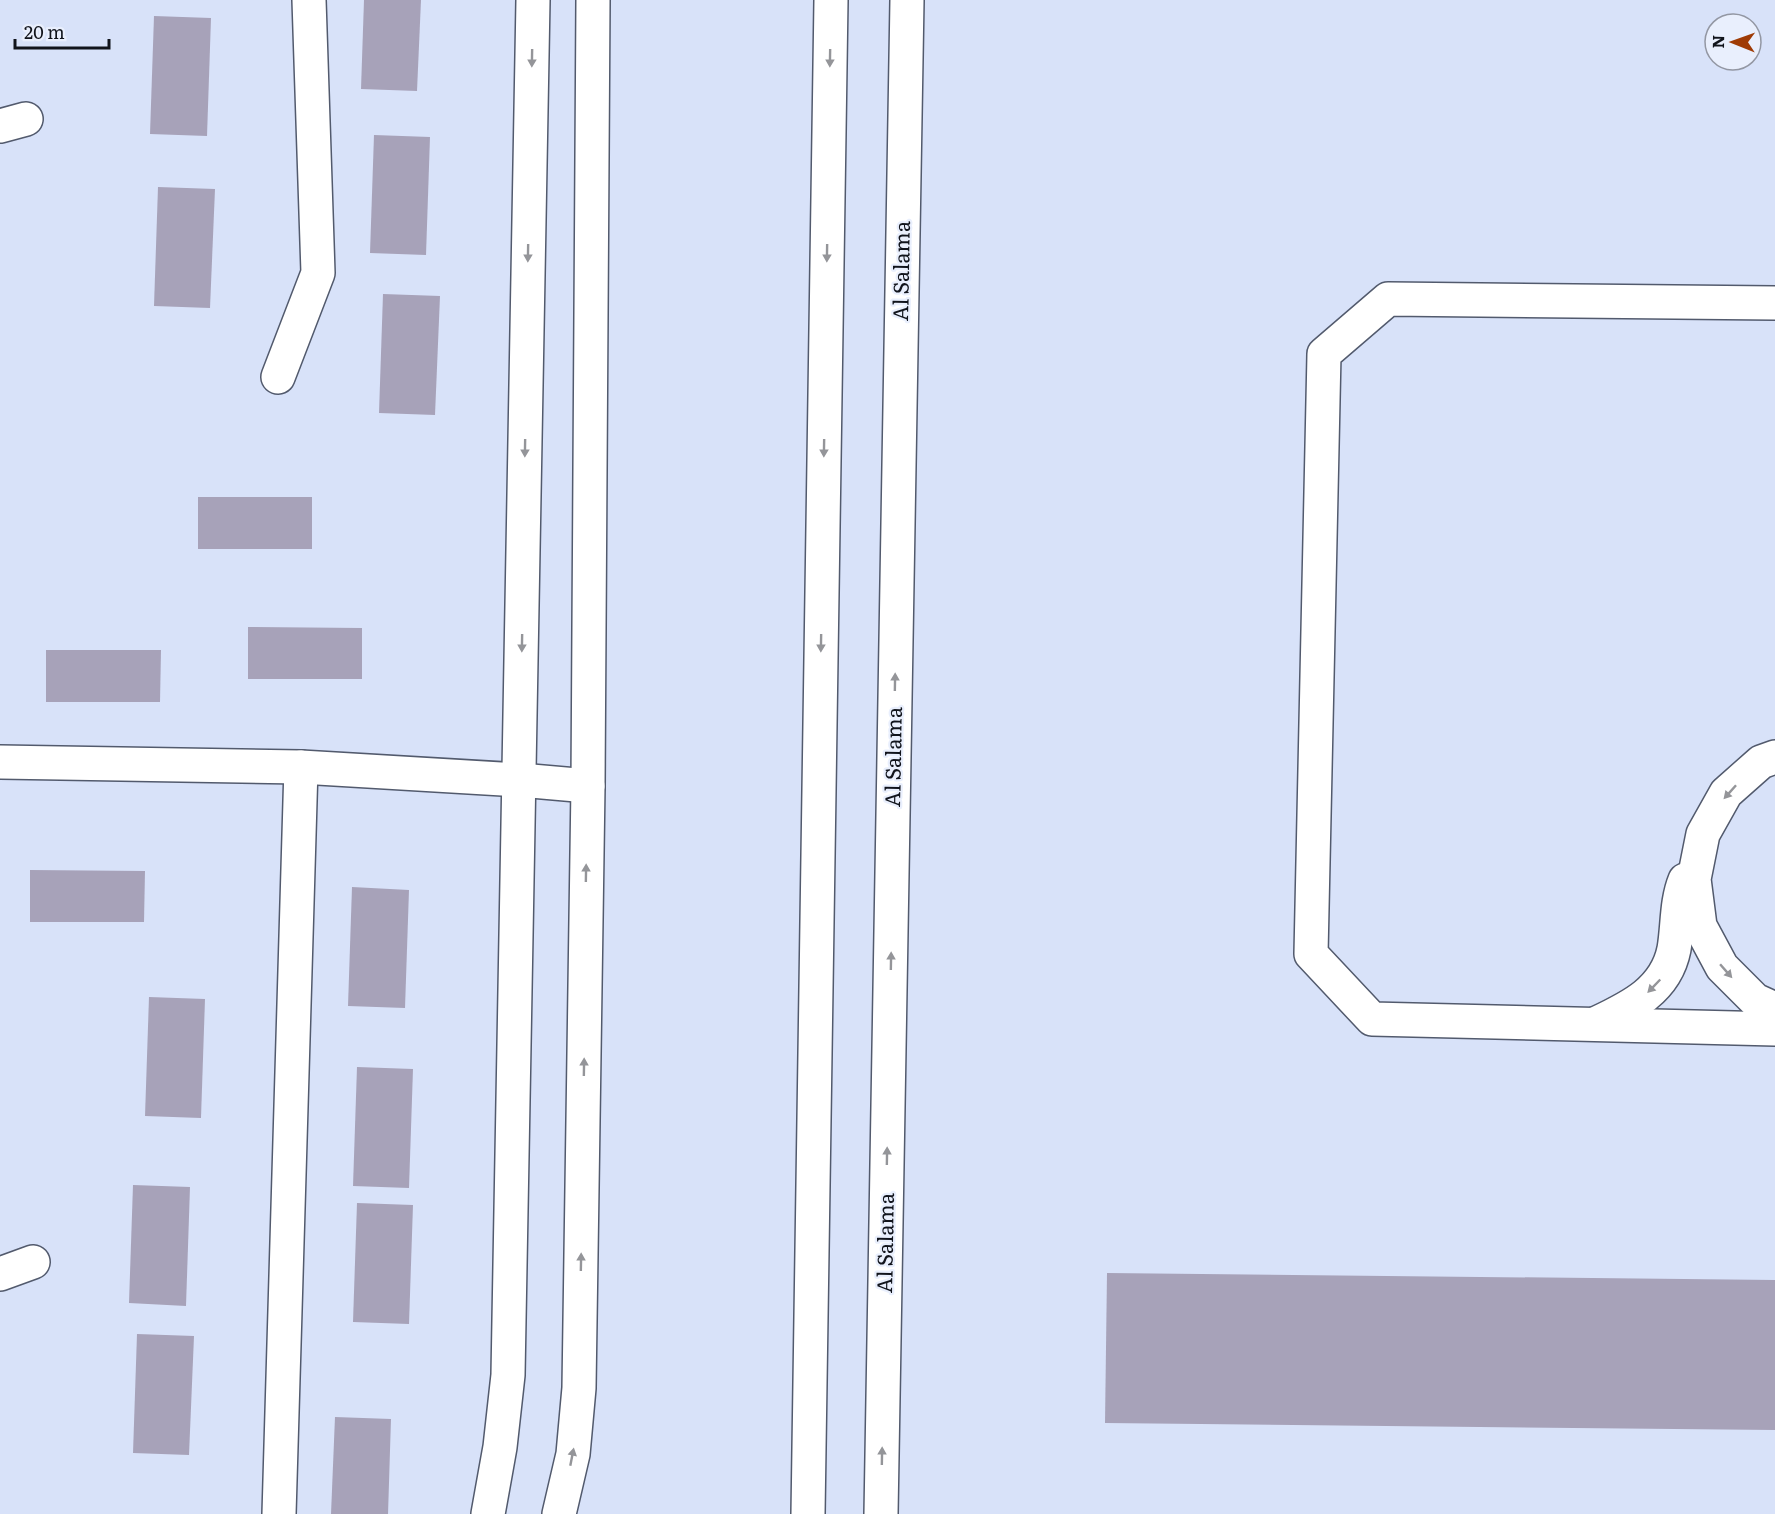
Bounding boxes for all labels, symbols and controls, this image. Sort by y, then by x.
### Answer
scale bar [15,12,110,50]
north arrow [1703,12,1763,72]
text: 20 m [24,18,65,45]
text: N [1705,35,1729,49]
one-way arrow [527,49,536,68]
one-way arrow [826,49,835,68]
street label: Al Salama [883,220,916,321]
one-way arrow [524,244,533,263]
one-way arrow [823,244,832,263]
one-way arrow [520,439,530,458]
one-way arrow [820,439,829,458]
one-way arrow [517,634,527,653]
one-way arrow [817,634,826,653]
one-way arrow [891,672,900,691]
street label: Al Salama [875,706,908,807]
one-way arrow [1723,784,1736,800]
one-way arrow [582,863,591,882]
one-way arrow [886,951,895,970]
one-way arrow [1719,963,1733,978]
one-way arrow [1647,979,1661,993]
one-way arrow [579,1058,588,1077]
one-way arrow [882,1146,892,1165]
street label: Al Salama [867,1192,900,1293]
one-way arrow [576,1253,586,1272]
one-way arrow [877,1446,887,1465]
one-way arrow [568,1447,577,1466]

